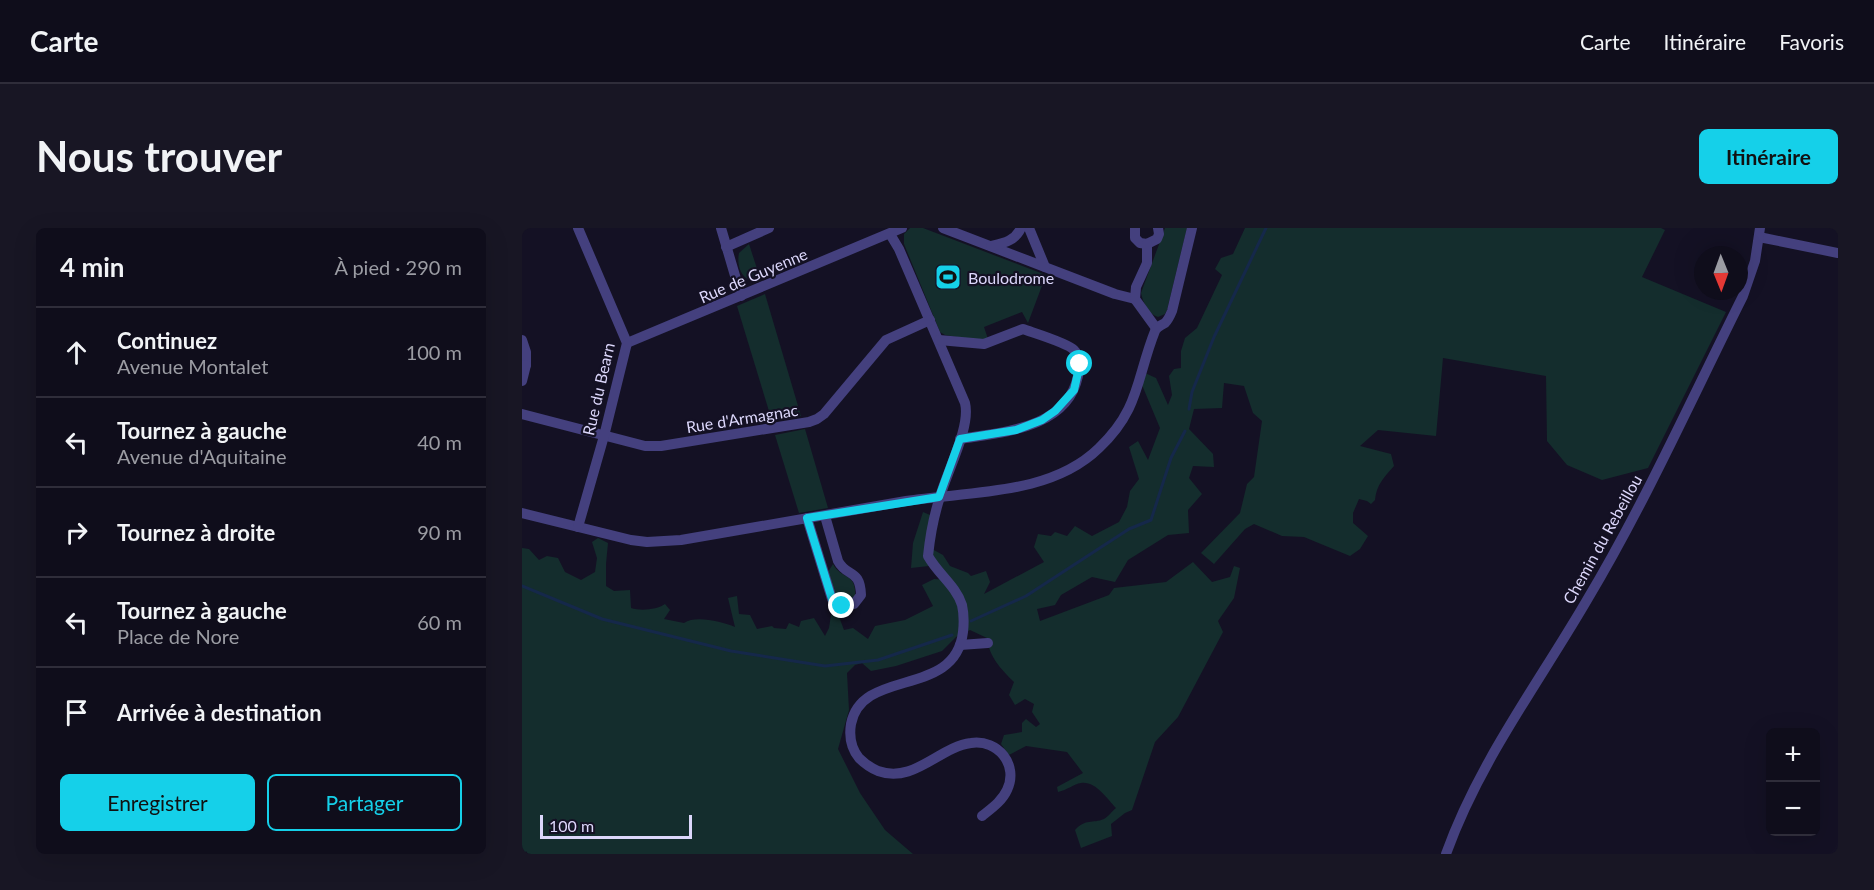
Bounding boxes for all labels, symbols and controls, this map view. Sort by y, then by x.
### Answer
text: Carte [30,24,98,58]
text: Carte [1580,29,1631,54]
text: Itinéraire [1664,29,1746,54]
text: Favoris [1779,29,1844,54]
button: Itinéraire [1699,129,1838,184]
text: Nous trouver [36,131,282,181]
street label: Rue de Guyenne [696,244,810,306]
north arrow [1694,246,1748,300]
text: 4 min [60,251,124,283]
text: À pied · 290 m [334,255,462,279]
sports icon: Boulodrome [933,262,963,292]
place label: Boulodrome [968,268,1054,287]
text: Continuez [117,327,217,354]
icon: ahead [60,336,93,369]
text: 100 m [406,340,462,364]
street label: Rue du Bearn [578,341,618,437]
route start [1066,350,1092,376]
text: Avenue Montalet [117,354,268,378]
street label: Rue d'Armagnac [685,400,800,436]
text: Tournez à gauche [117,417,287,444]
icon: left [60,426,93,459]
text: 40 m [417,430,462,454]
text: Avenue d'Aquitaine [117,444,287,468]
street label: Chemin du Rebeillou [1559,471,1645,607]
icon: right [60,516,93,549]
text: Tournez à droite [117,519,275,546]
text: 90 m [417,520,462,544]
route end [828,592,854,618]
text: Tournez à gauche [117,597,287,624]
icon: left [60,606,93,639]
text: 60 m [417,610,462,634]
text: Place de Nore [117,624,239,648]
icon: arrive [60,696,93,729]
text: Arrivée à destination [117,699,322,726]
map controls [1766,728,1820,836]
button: + [1766,728,1820,782]
button: Enregistrer [60,774,255,831]
button: Partager [267,774,462,831]
button: − [1766,782,1820,836]
scale bar [540,812,692,840]
text: 100 m [549,816,594,835]

